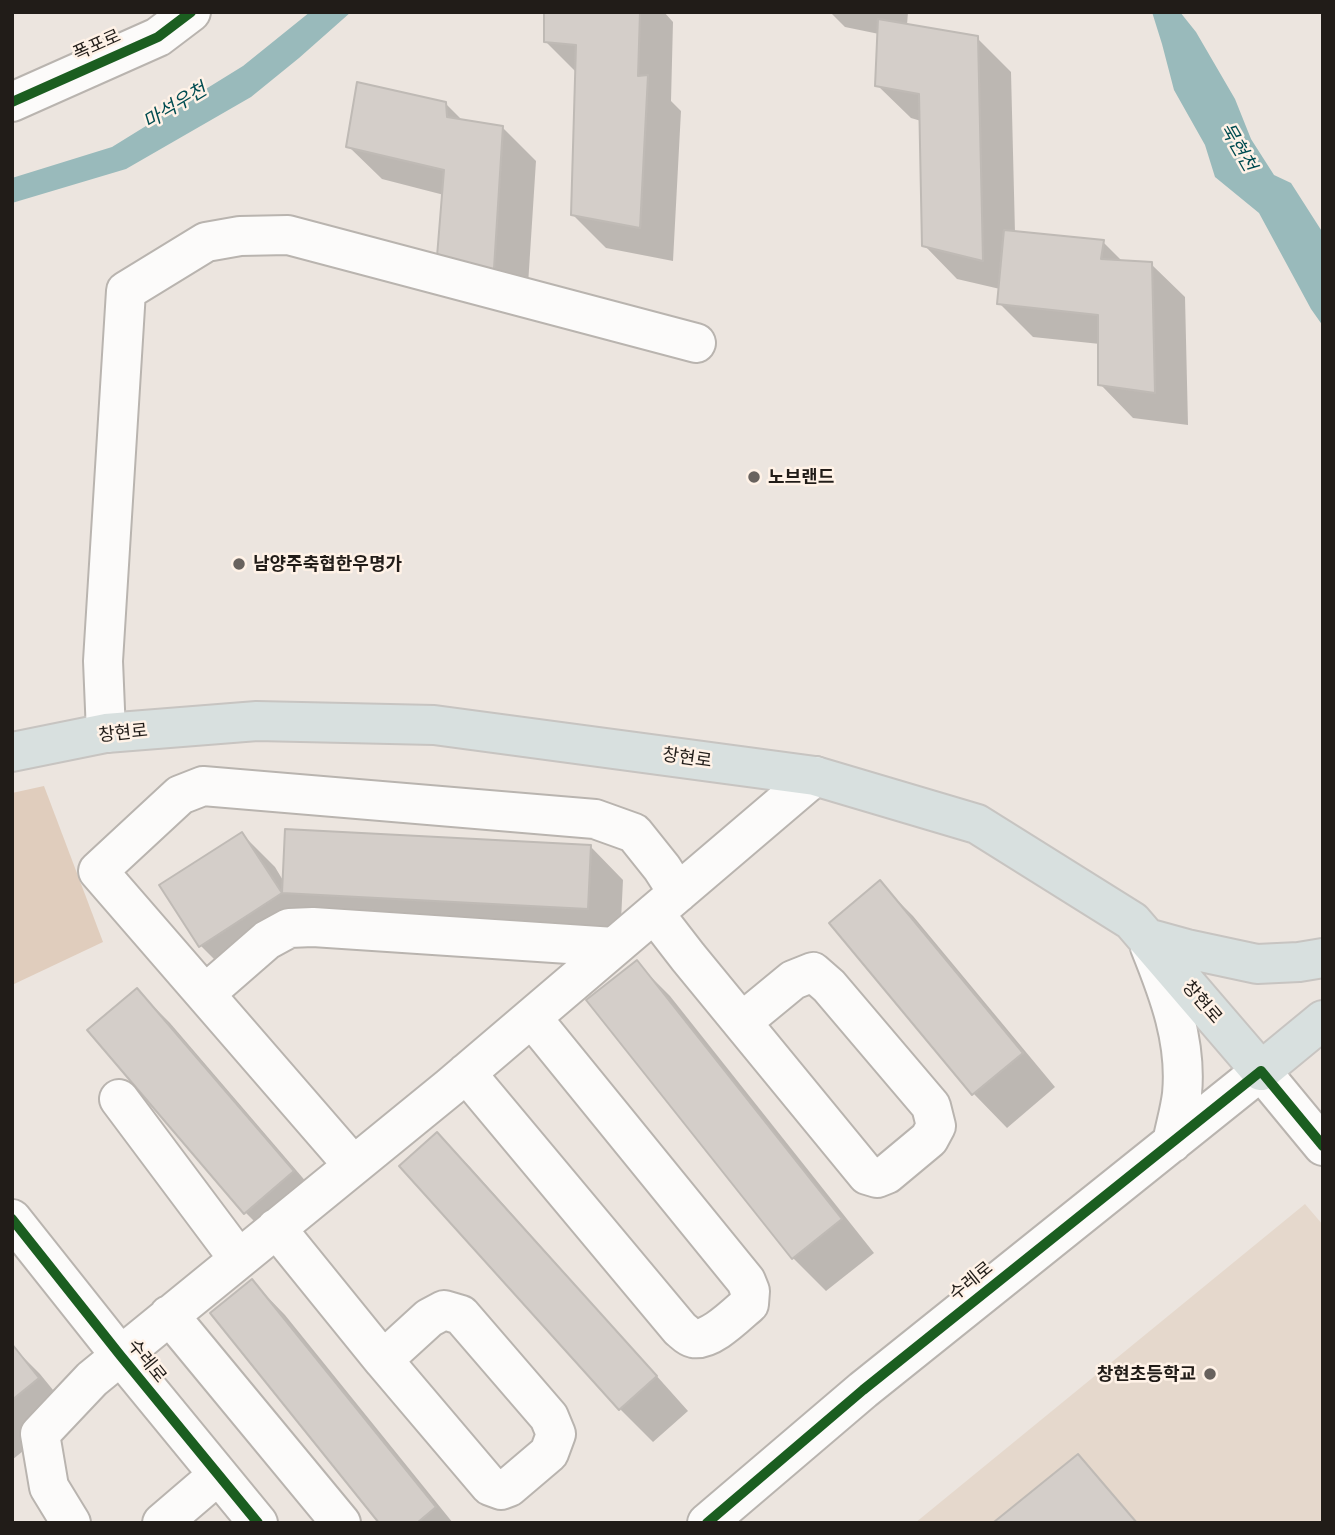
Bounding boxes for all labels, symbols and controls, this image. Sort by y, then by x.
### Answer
street label: 폭포로 [70,25,124,65]
water label: 마석우천 [139,78,211,134]
water label: 묵현천 [1215,119,1261,175]
place label: 노브랜드 [768,466,834,488]
marker: 노브랜드 [746,469,762,485]
place label: 남양주축협한우명가 [253,553,402,575]
marker: 남양주축협한우명가 [231,556,247,572]
street label: 창현로 [97,720,149,746]
street label: 창현로 [661,744,713,772]
street label: 창현로 [1178,976,1226,1028]
street label: 수레로 [945,1257,997,1305]
street label: 수레로 [123,1335,171,1387]
place label: 창현초등학교 [1097,1363,1196,1385]
marker: 창현초등학교 [1202,1366,1218,1382]

